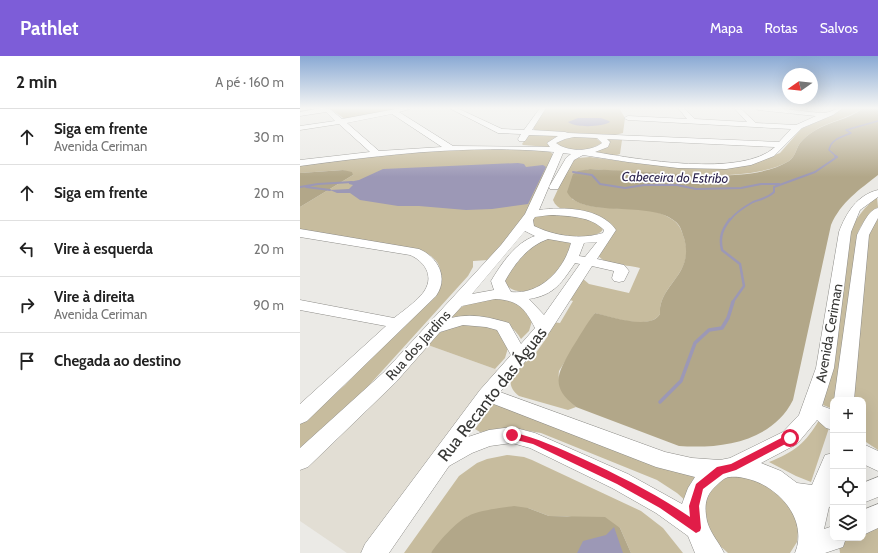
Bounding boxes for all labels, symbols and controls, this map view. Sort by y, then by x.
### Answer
text: Pathlet [20,17,79,40]
text: Mapa [710,19,743,37]
text: Rotas [765,19,798,37]
text: Salvos [820,19,858,37]
north arrow [782,68,818,104]
text: 2 min [16,72,57,92]
text: A pé · 160 m [215,74,284,90]
text: Siga em frente [54,120,147,138]
icon: ahead [16,126,38,148]
text: 30 m [254,129,284,145]
text: Avenida Ceriman [54,138,147,154]
water label: Cabeceira do Estribo [622,168,729,186]
icon: ahead [16,182,38,204]
text: Siga em frente [54,184,147,202]
text: 20 m [254,185,284,201]
icon: left [16,238,38,260]
text: Vire à esquerda [54,240,153,258]
text: 20 m [254,241,284,257]
street label: Avenida Ceriman [811,282,847,384]
text: Vire à direita [54,288,135,306]
icon: right [16,294,38,316]
text: 90 m [253,297,284,313]
text: Avenida Ceriman [54,306,147,322]
street label: Rua dos Jardins [382,306,454,384]
street label: Rua Recanto das Águas [433,322,551,465]
icon: arrive [16,350,38,372]
text: Chegada ao destino [54,352,181,370]
map controls [830,397,866,541]
button: + [830,397,866,433]
route end [503,426,521,444]
route start [781,429,799,447]
button: − [830,433,866,469]
button: locate [830,469,866,505]
button: layers [830,505,866,541]

